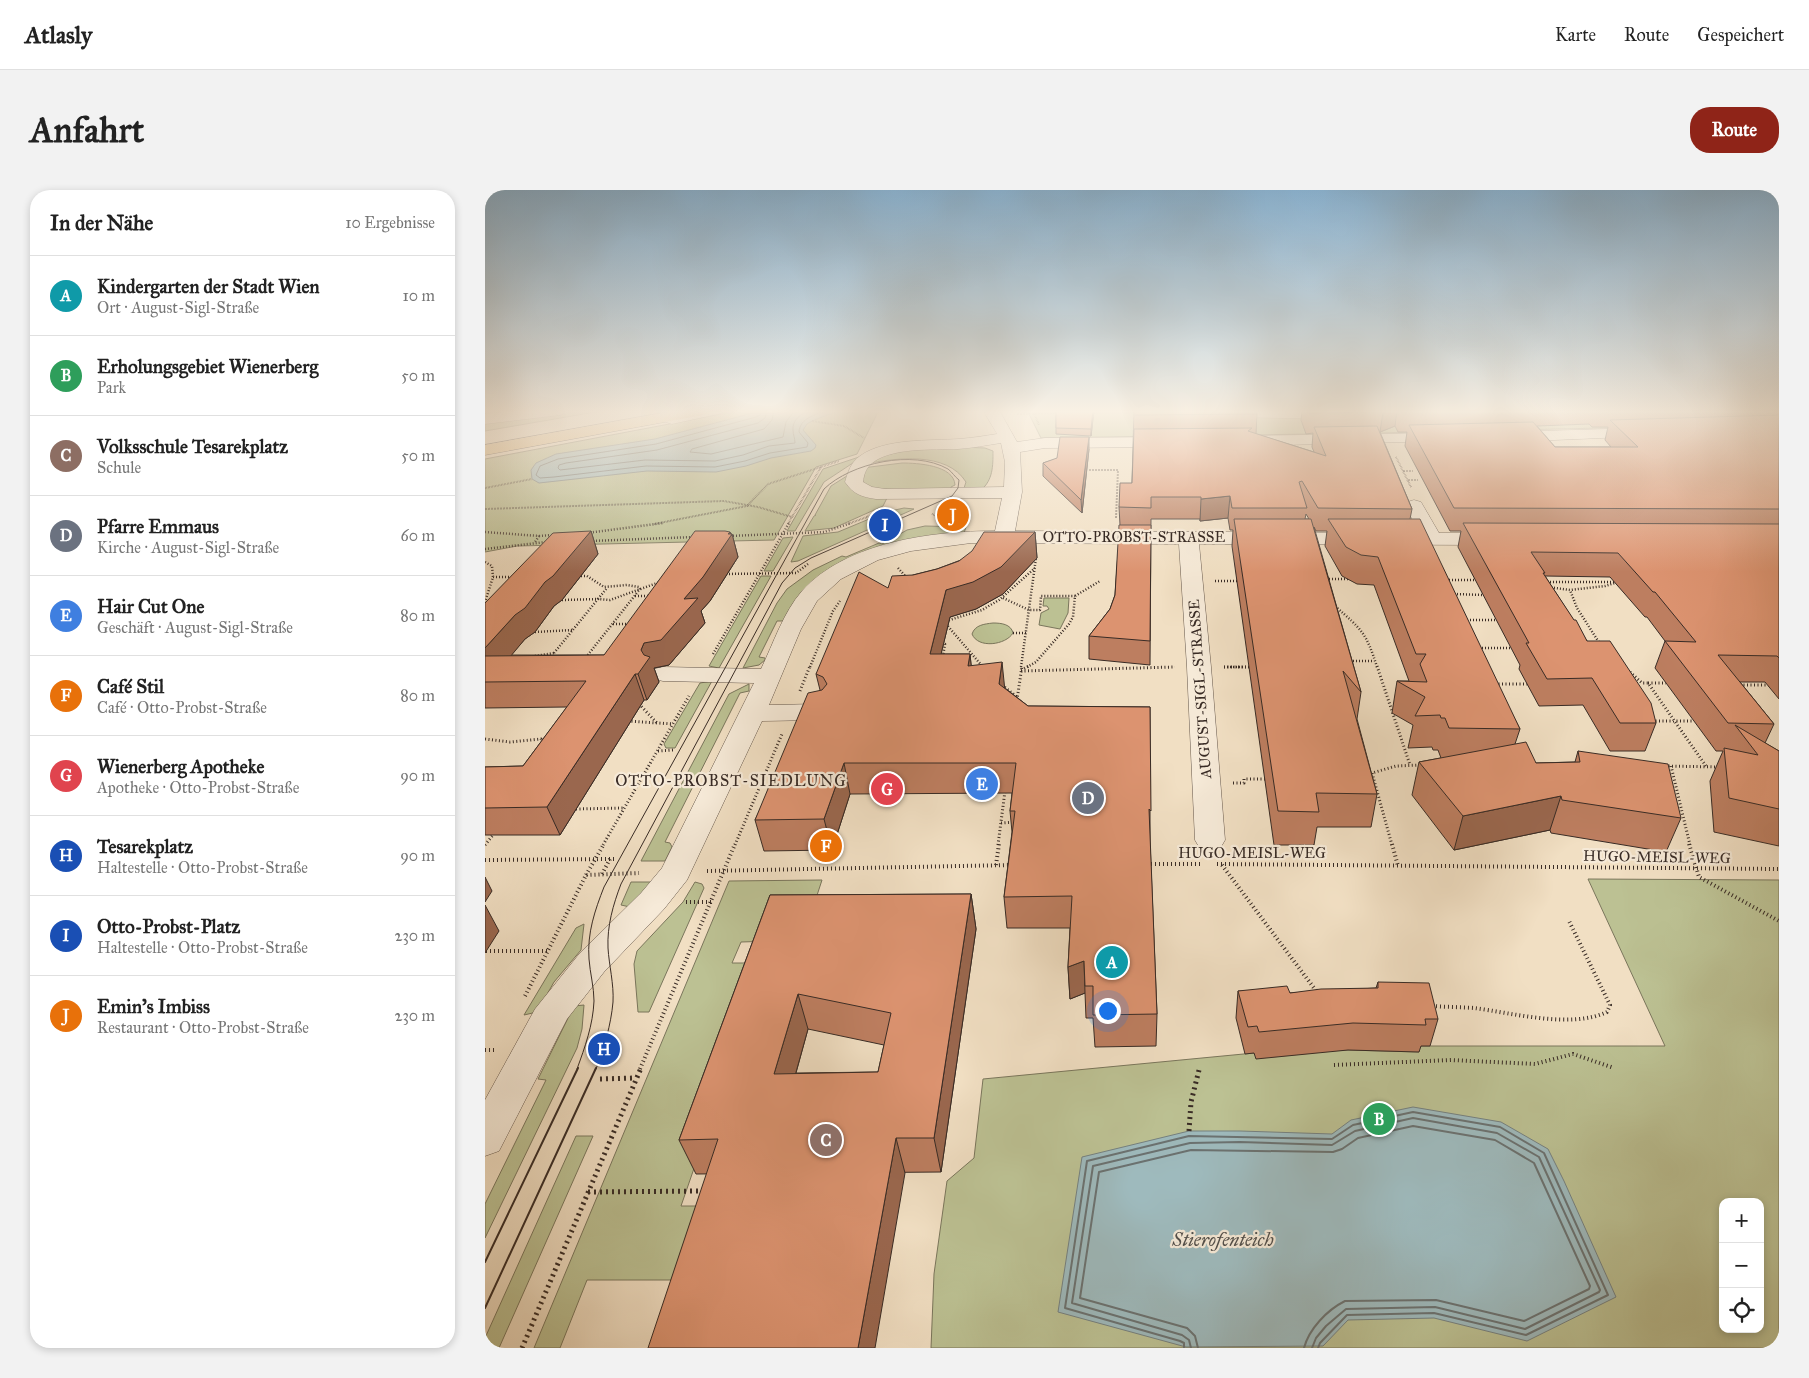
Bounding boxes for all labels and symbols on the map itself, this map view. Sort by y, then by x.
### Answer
pin: J [937,496,969,534]
pin: I [869,506,901,544]
street label: OTTO-PROBST-STRASSE [1043,528,1225,546]
street label: AUGUST-SIGL-STRASSE [1185,599,1215,780]
pin: E [966,765,998,803]
pin: G [871,770,903,808]
district label: OTTO-PROBST-SIEDLUNG [615,771,847,790]
pin: D [1072,779,1104,817]
pin: F [810,827,842,865]
street label: HUGO-MEISL-WEG [1178,844,1326,862]
street label: HUGO-MEISL-WEG [1583,847,1731,867]
pin: A [1096,943,1128,981]
your location [1095,998,1121,1024]
pin: H [588,1030,620,1068]
pin: B [1363,1100,1395,1138]
pin: C [810,1121,842,1159]
water label: Stierofenteich [1171,1228,1274,1251]

